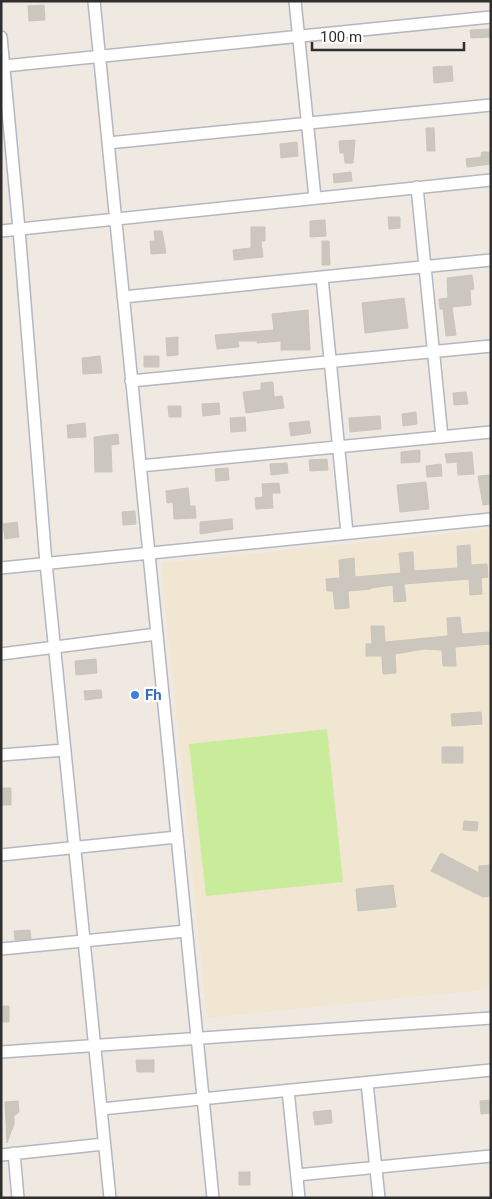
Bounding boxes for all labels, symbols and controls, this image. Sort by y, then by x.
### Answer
scale bar [312,20,464,52]
text: 100 m [320,28,362,46]
place label: Fh [145,686,162,704]
marker: Fh [129,689,141,701]

